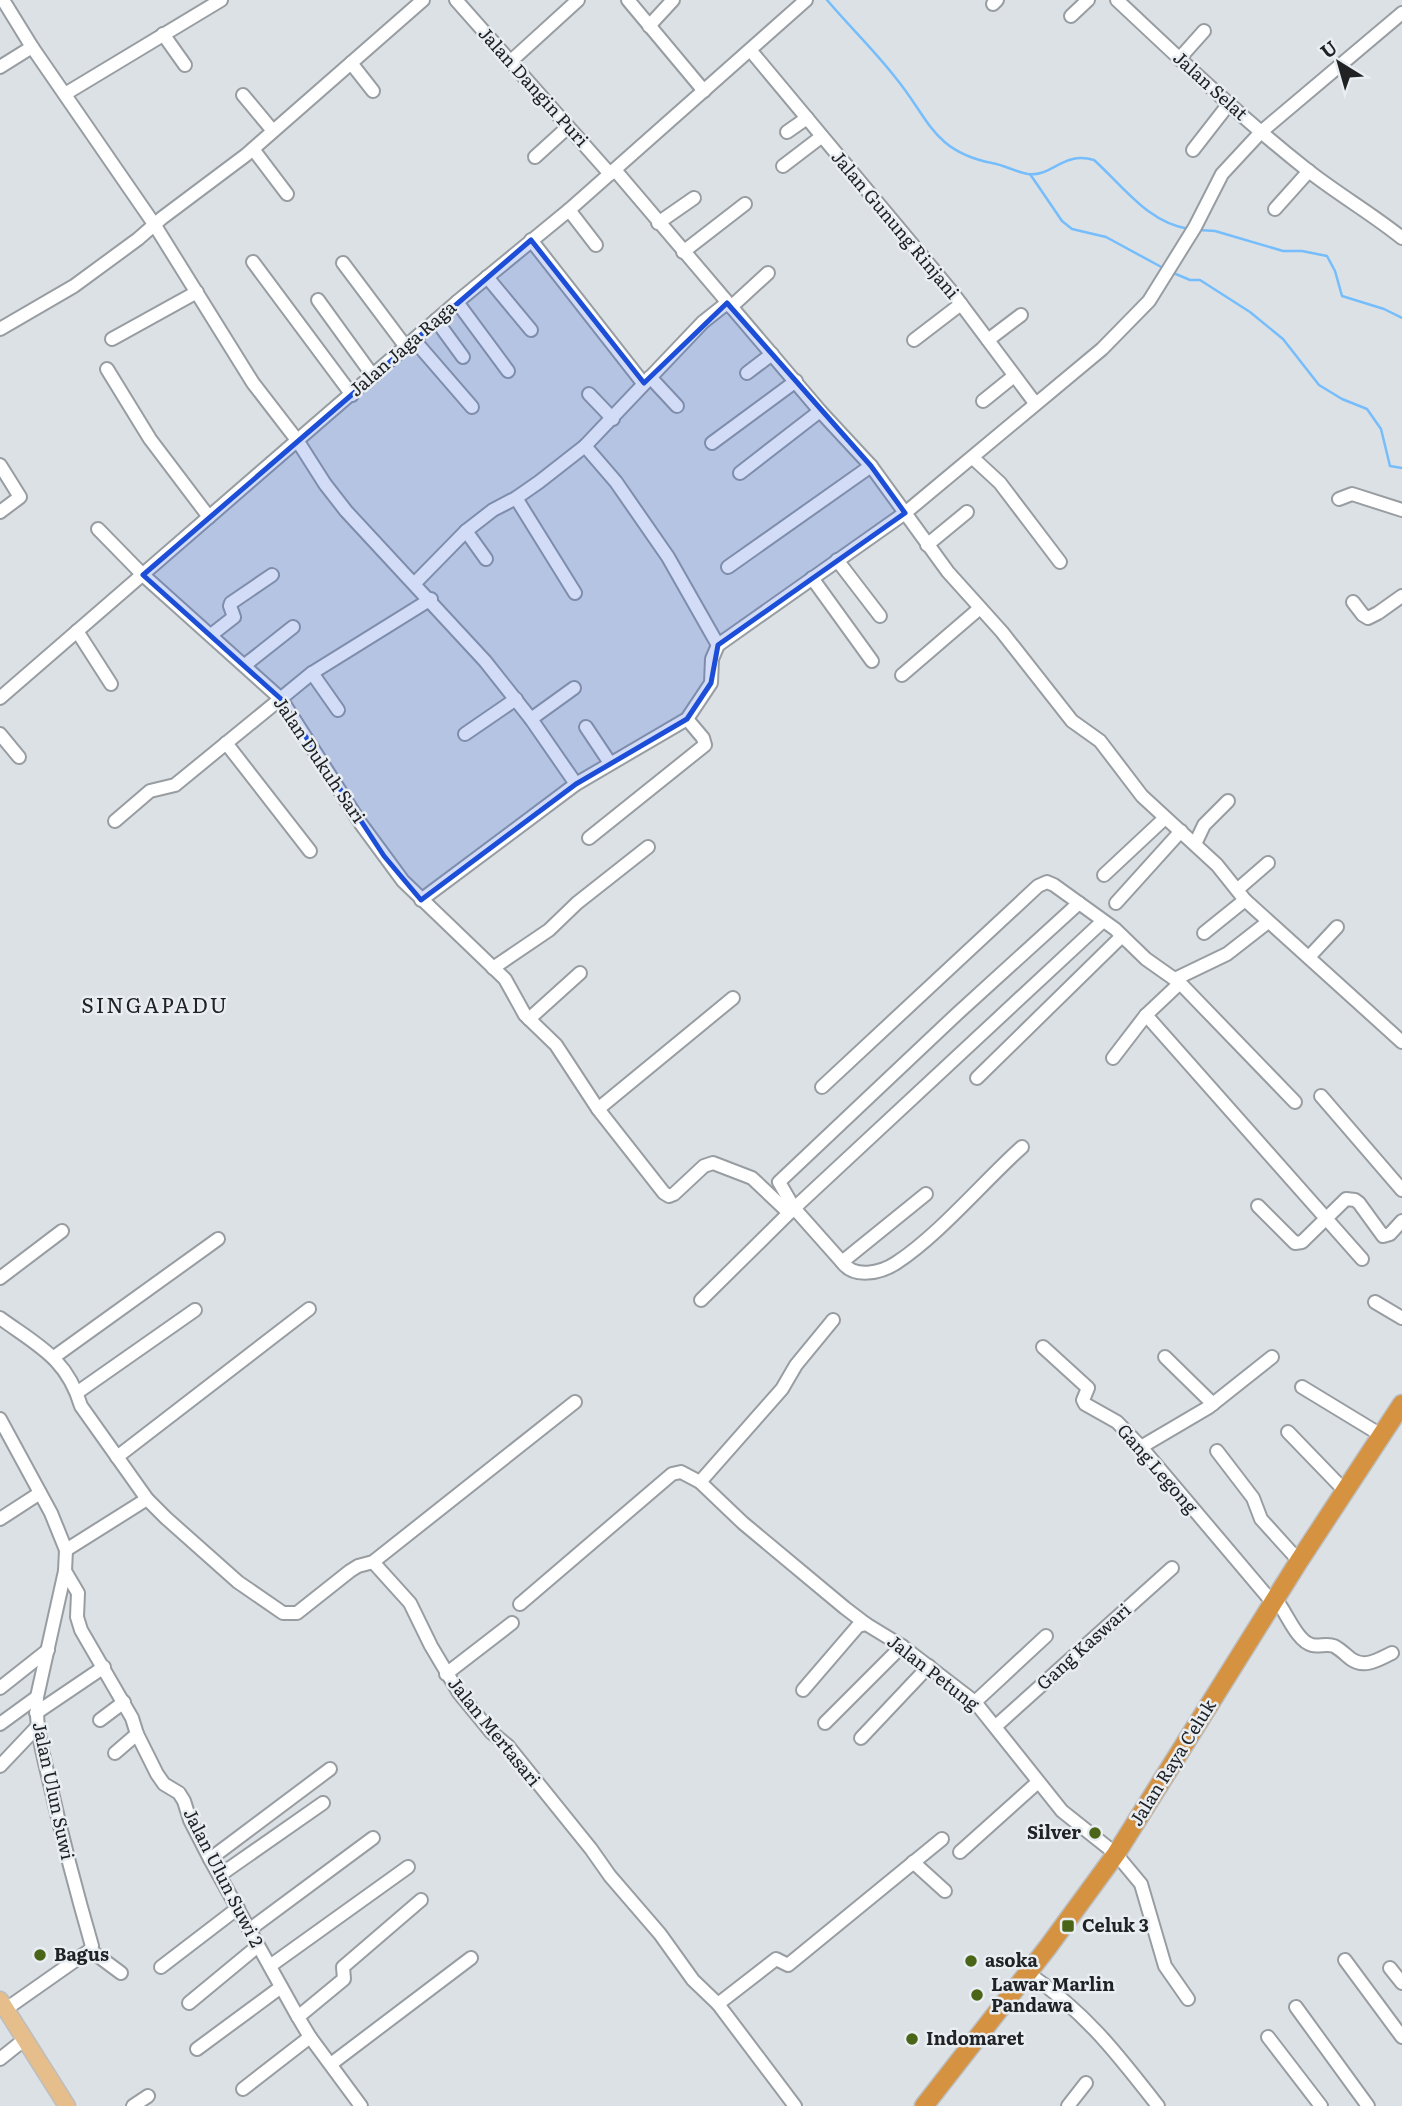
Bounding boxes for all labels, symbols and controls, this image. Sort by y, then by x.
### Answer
street label: Jalan Dangin Puri [473,20,596,152]
north arrow [1304,28,1374,98]
text: U [1314,33,1343,64]
street label: Jalan Selat [1168,44,1255,126]
street label: Jalan Gunung Rinjani [826,144,967,304]
street label: Jalan Jaga Raga [342,293,462,402]
street label: Jalan Dukuh Sari [268,690,373,828]
district label: SINGAPADU [81,988,229,1019]
street label: Gang Legong [1111,1417,1205,1520]
street label: Gang Kaswari [1030,1596,1136,1696]
street label: Jalan Petung [882,1627,987,1717]
street label: Jalan Mertasari [442,1670,548,1792]
street label: Jalan Raya Celuk [1122,1693,1222,1831]
street label: Jalan Ulun Suwi [27,1719,82,1862]
street label: Jalan Ulun Suwi 2 [178,1803,271,1952]
place label: Silver [1027,1818,1081,1845]
marker: Silver [1087,1825,1103,1841]
place label: Celuk 3 [1082,1911,1149,1938]
marker: Celuk 3 [1060,1918,1076,1934]
place label: Bagus [54,1940,109,1967]
place label: asoka [985,1946,1038,1973]
marker: Bagus [32,1947,48,1963]
marker: asoka [963,1953,979,1969]
place label: Lawar Marlin Pandawa [991,1970,1115,2018]
marker: Lawar Marlin Pandawa [969,1987,985,2003]
place label: Indomaret [926,2024,1024,2051]
marker: Indomaret [904,2031,920,2047]

